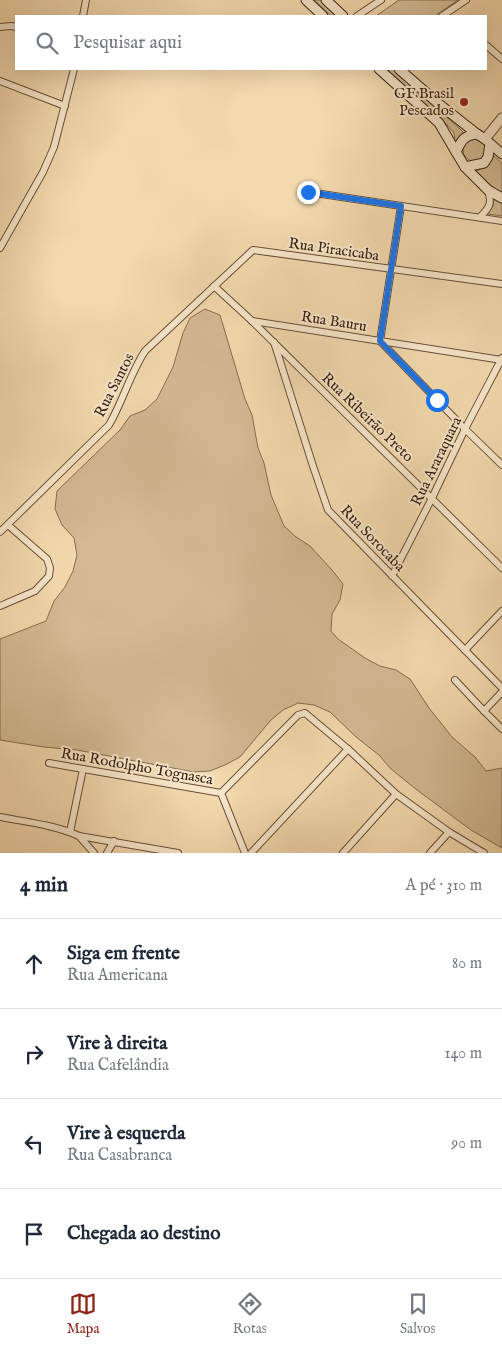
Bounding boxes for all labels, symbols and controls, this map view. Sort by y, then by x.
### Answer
search box [15,15,487,70]
icon: search [33,29,61,57]
text: Pesquisar aqui [73,31,182,55]
place label: GF Brasil Pescados [394,84,455,120]
marker: GF Brasil Pescados [458,96,470,108]
route end [297,181,320,204]
street label: Rua Piracicaba [287,234,381,265]
street label: Rua Bauru [300,307,368,336]
street label: Rua Santos [90,350,139,420]
street label: Rua Ribeirão Preto [318,369,418,466]
route start [426,389,449,412]
street label: Rua Araraquara [407,413,466,509]
street label: Rua Sorocaba [336,501,410,576]
street label: Rua Rodolpho Tognasca [59,744,215,789]
text: 4 min [20,872,68,899]
text: A pé · 310 m [406,876,482,896]
text: Siga em frente [67,942,180,966]
icon: ahead [20,950,48,978]
text: 80 m [452,954,482,974]
text: Rua Americana [67,966,168,986]
text: Vire à direita [67,1032,167,1056]
icon: right [20,1040,48,1068]
text: 140 m [444,1044,482,1064]
text: Rua Cafelândia [67,1056,169,1076]
text: Vire à esquerda [67,1122,185,1146]
icon: left [20,1130,48,1158]
text: 90 m [451,1134,482,1154]
text: Rua Casabranca [67,1146,172,1166]
icon: arrive [20,1220,48,1248]
text: Chegada ao destino [67,1222,220,1246]
tab: Mapa [67,1290,99,1338]
tab: Rotas [233,1290,267,1338]
tab: Salvos [400,1290,435,1338]

